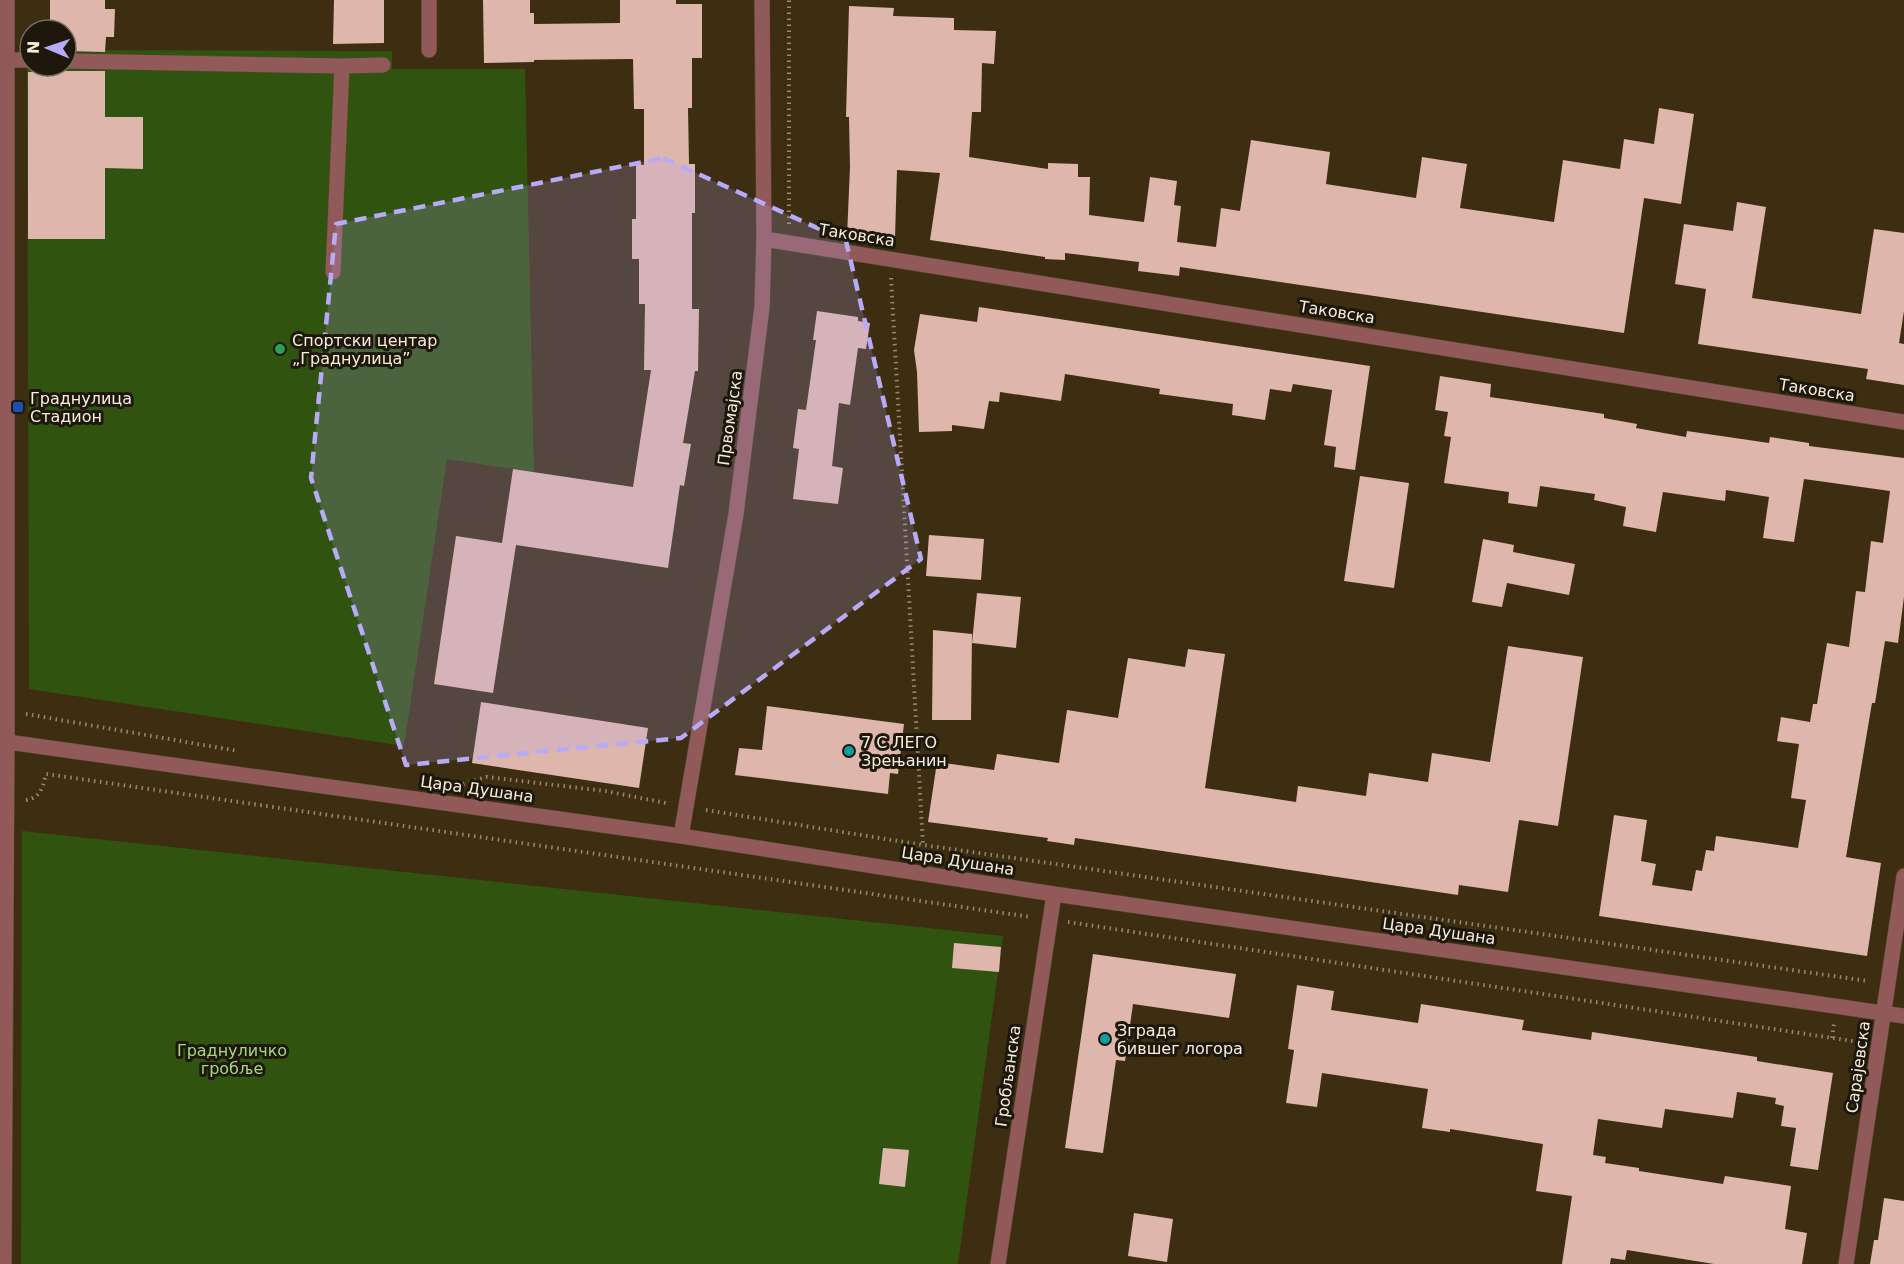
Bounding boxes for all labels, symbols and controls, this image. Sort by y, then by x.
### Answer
north arrow [18,18,78,78]
text: N [24,40,43,55]
street label: Таковска [817,219,896,250]
street label: Таковска [1297,296,1376,327]
place label: Спортски центар „Граднулица” [292,331,437,368]
marker: Спортски центар „Граднулица” [273,342,287,356]
street label: Првомајска [714,369,746,467]
street label: Таковска [1777,374,1856,405]
place label: Граднулица Стадион [30,389,132,426]
marker: Граднулица Стадион [11,400,25,414]
place label: 7 С ЛЕГО Зрењанин [861,733,947,770]
marker: 7 С ЛЕГО Зрењанин [842,744,856,758]
street label: Цара Душана [419,772,535,806]
street label: Цара Душана [900,843,1016,879]
street label: Цара Душана [1381,914,1497,948]
street label: Сарајевска [1842,1020,1874,1114]
place label: Зграда бившег логора [1117,1021,1243,1058]
street label: Гробљанска [991,1024,1025,1128]
marker: Зграда бившег логора [1098,1032,1112,1046]
park label: Граднуличко гробље [177,1041,287,1078]

